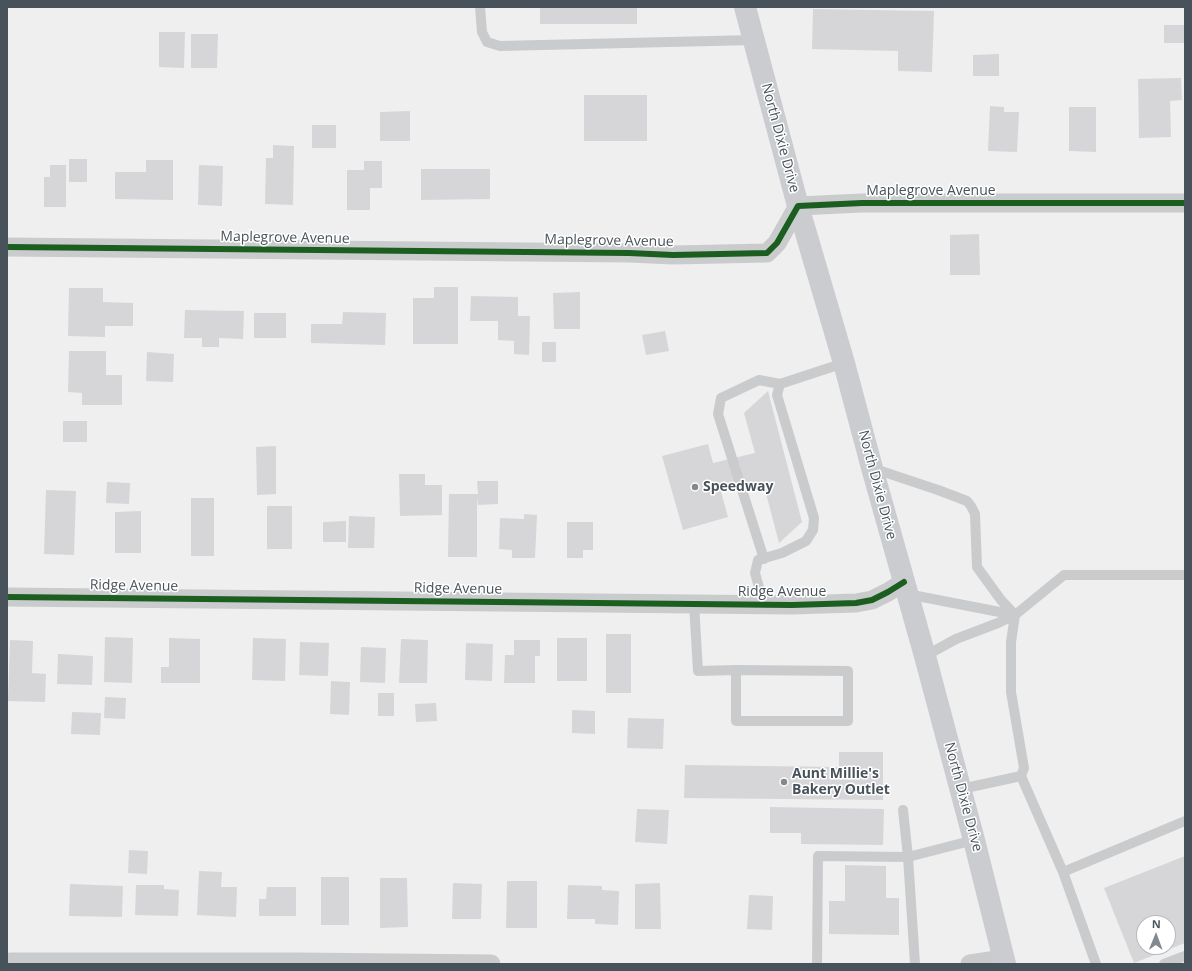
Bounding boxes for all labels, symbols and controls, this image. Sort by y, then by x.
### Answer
street label: North Dixie Drive [757,82,803,194]
street label: Maplegrove Avenue [866,183,996,199]
street label: Maplegrove Avenue [220,228,350,248]
street label: Maplegrove Avenue [544,231,674,251]
street label: North Dixie Drive [854,429,900,541]
place label: Speedway [703,479,773,495]
marker: Speedway [690,482,700,492]
street label: Ridge Avenue [90,577,178,595]
street label: Ridge Avenue [414,580,502,598]
street label: Ridge Avenue [738,584,826,600]
street label: North Dixie Drive [940,741,986,853]
place label: Aunt Millie's Bakery Outlet [792,766,890,798]
marker: Aunt Millie's Bakery Outlet [779,777,789,787]
north arrow [1136,915,1176,955]
text: N [1152,916,1161,931]

